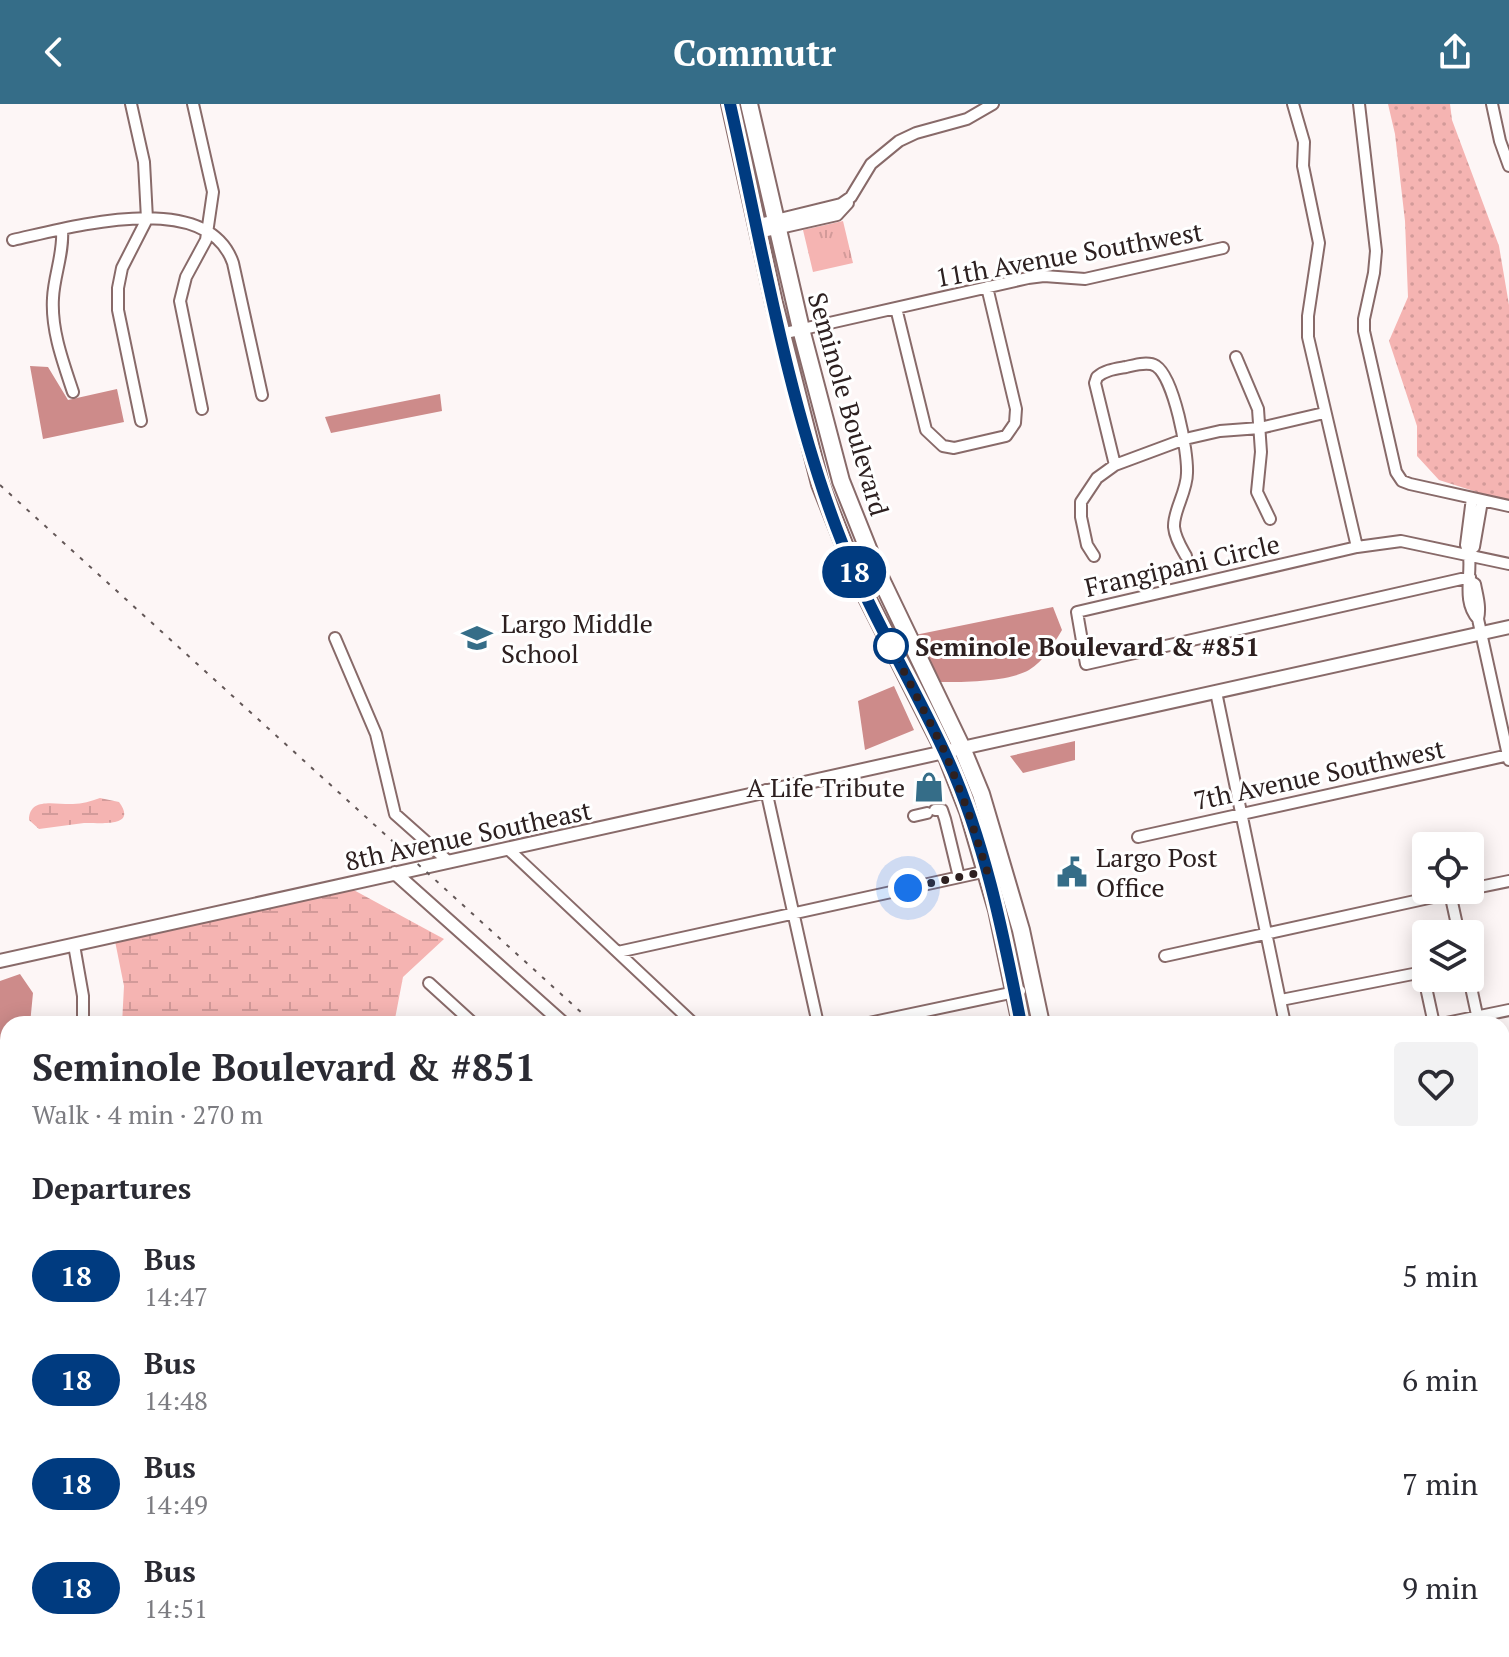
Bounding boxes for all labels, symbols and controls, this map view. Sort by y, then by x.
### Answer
text: Commutr [673,29,836,76]
icon: back [32,30,76,74]
icon: share [1433,30,1477,74]
street label: 11th Avenue Southwest [933,214,1206,294]
street label: Seminole Boulevard [801,288,897,520]
street label: Frangipani Circle [1081,526,1283,604]
line badge: 18 [818,546,890,598]
text: 18 [838,553,870,590]
place label: Largo Middle School [501,606,653,670]
school or university icon: Largo Middle School [460,621,494,655]
marker: Seminole Boulevard & #851 [874,629,908,663]
place label: Seminole Boulevard & #851 [915,629,1260,663]
street label: 7th Avenue Southwest [1190,731,1448,817]
place label: A Life Tribute [747,770,905,804]
shop icon: A Life Tribute [912,770,946,804]
street label: 8th Avenue Southeast [342,792,595,878]
map controls [1412,832,1484,992]
button: locate [1412,832,1484,904]
place label: Largo Post Office [1096,840,1218,904]
public building icon: Largo Post Office [1055,855,1089,889]
your location [888,868,928,908]
button: layers [1412,920,1484,992]
text: Seminole Boulevard & #851 [32,1042,536,1092]
button: heart [1394,1042,1478,1126]
text: Walk · 4 min · 270 m [32,1097,263,1131]
text: Departures [32,1168,191,1208]
text: Bus [144,1239,196,1279]
text: 5 min [1402,1256,1478,1296]
text: 18 [60,1257,92,1294]
text: 14:47 [144,1279,208,1313]
text: Bus [144,1343,196,1383]
text: 6 min [1402,1360,1478,1400]
text: 18 [60,1361,92,1398]
text: 14:48 [144,1383,208,1417]
text: Bus [144,1447,196,1487]
text: 7 min [1402,1464,1478,1504]
text: 18 [60,1465,92,1502]
text: 14:49 [144,1487,208,1521]
text: Bus [144,1551,196,1591]
text: 9 min [1402,1568,1478,1608]
text: 18 [60,1569,92,1606]
text: 14:51 [144,1591,208,1625]

